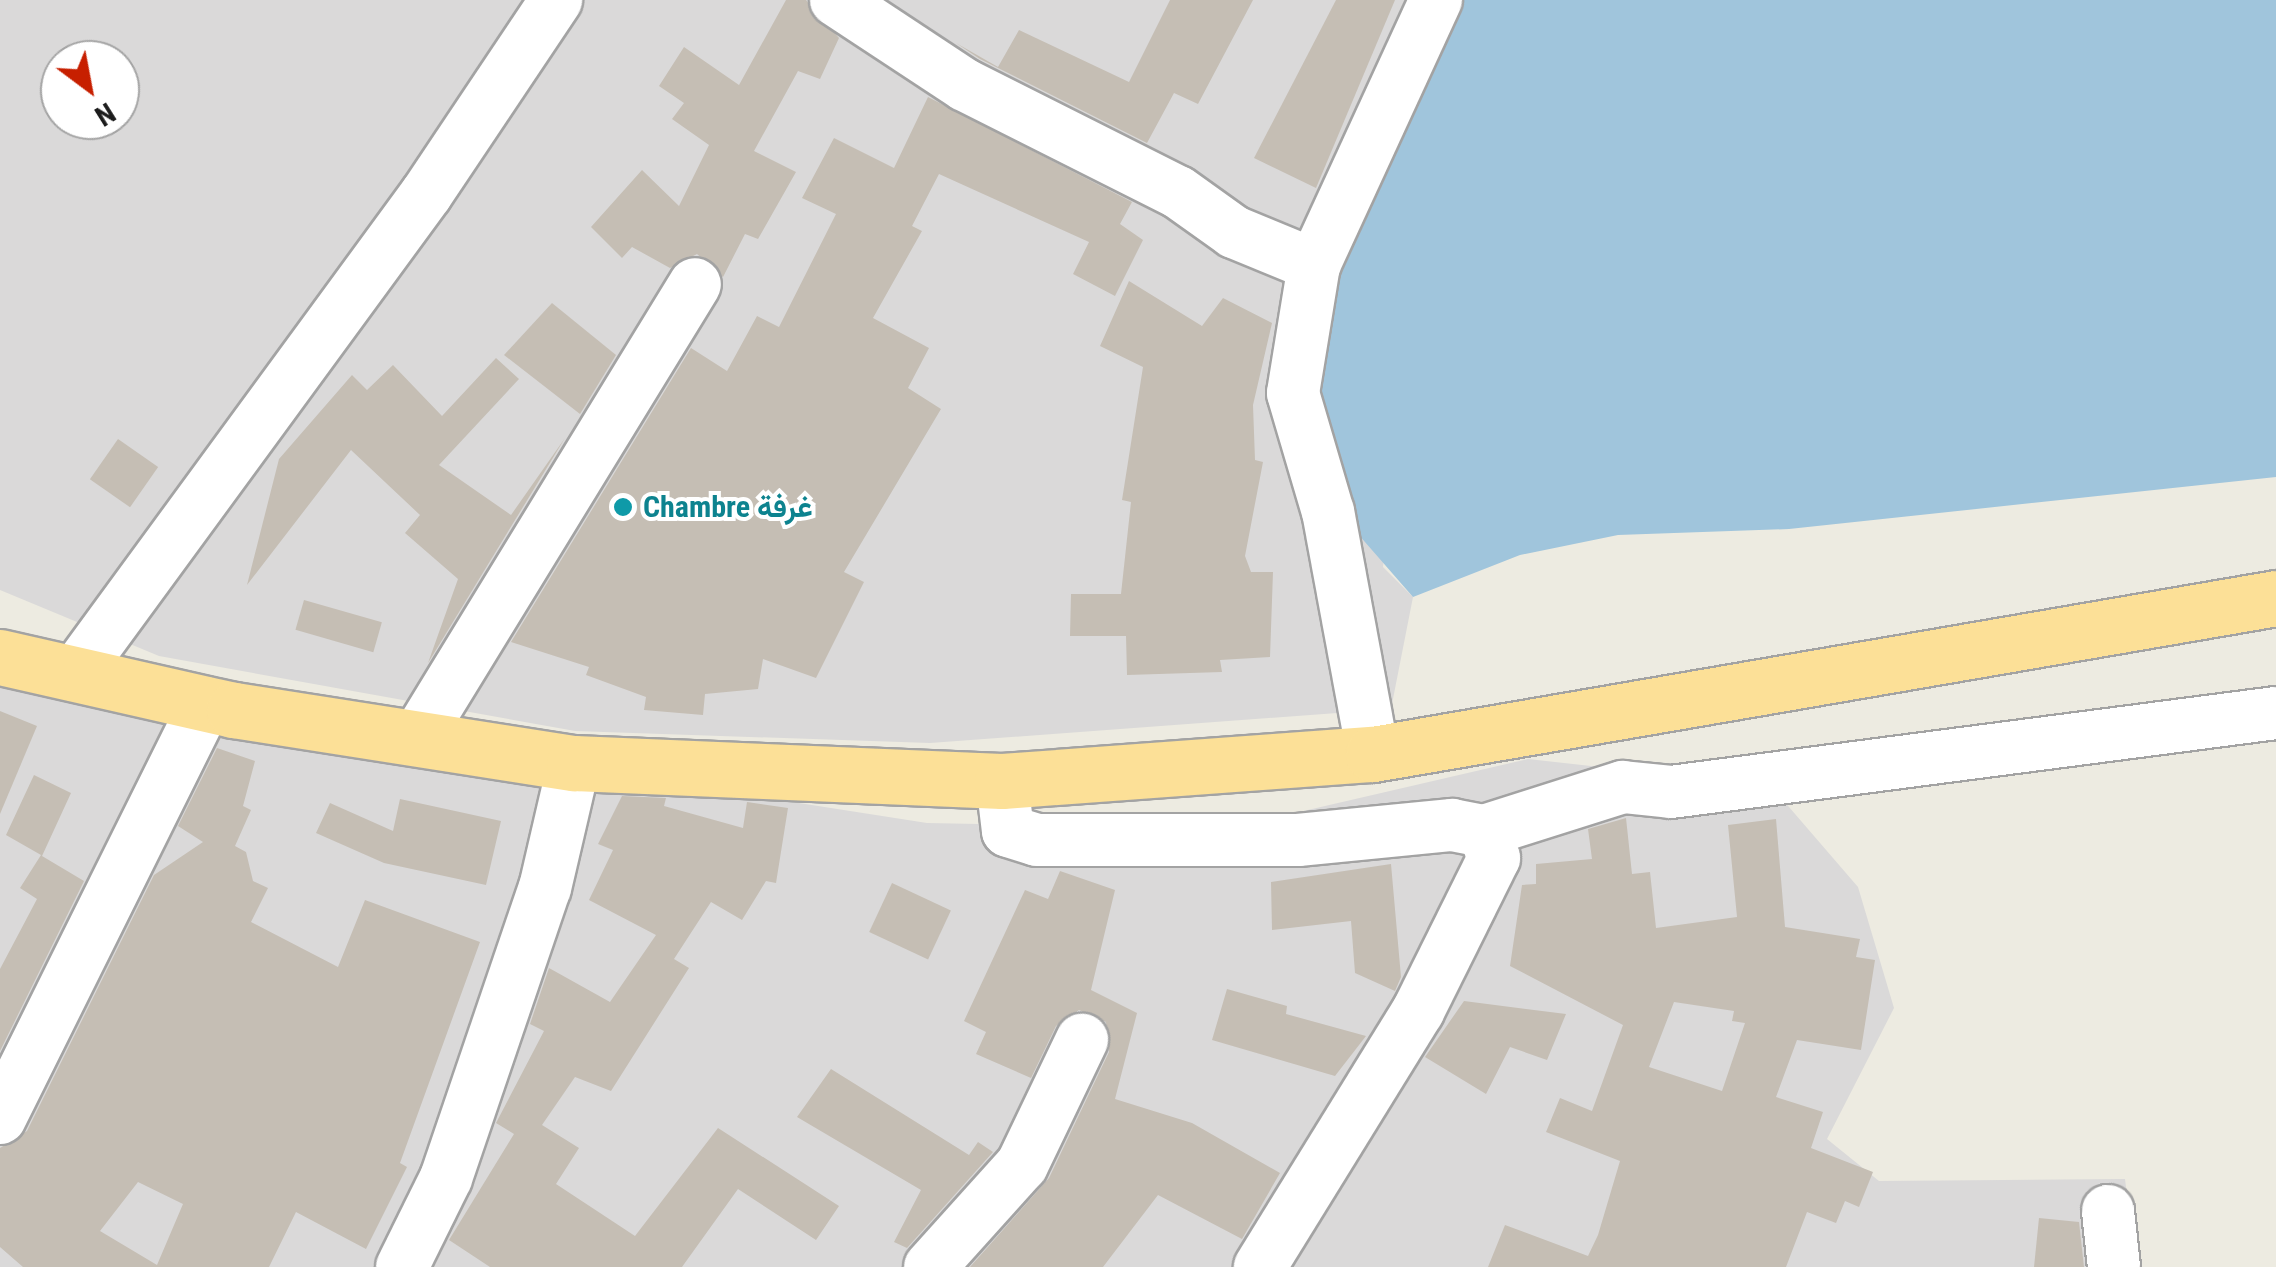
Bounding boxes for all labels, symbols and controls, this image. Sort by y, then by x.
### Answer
north arrow [40,40,140,140]
text: N [89,96,121,133]
place label: Chambre غرفة [643,489,813,525]
marker: Chambre غرفة [612,496,634,518]

